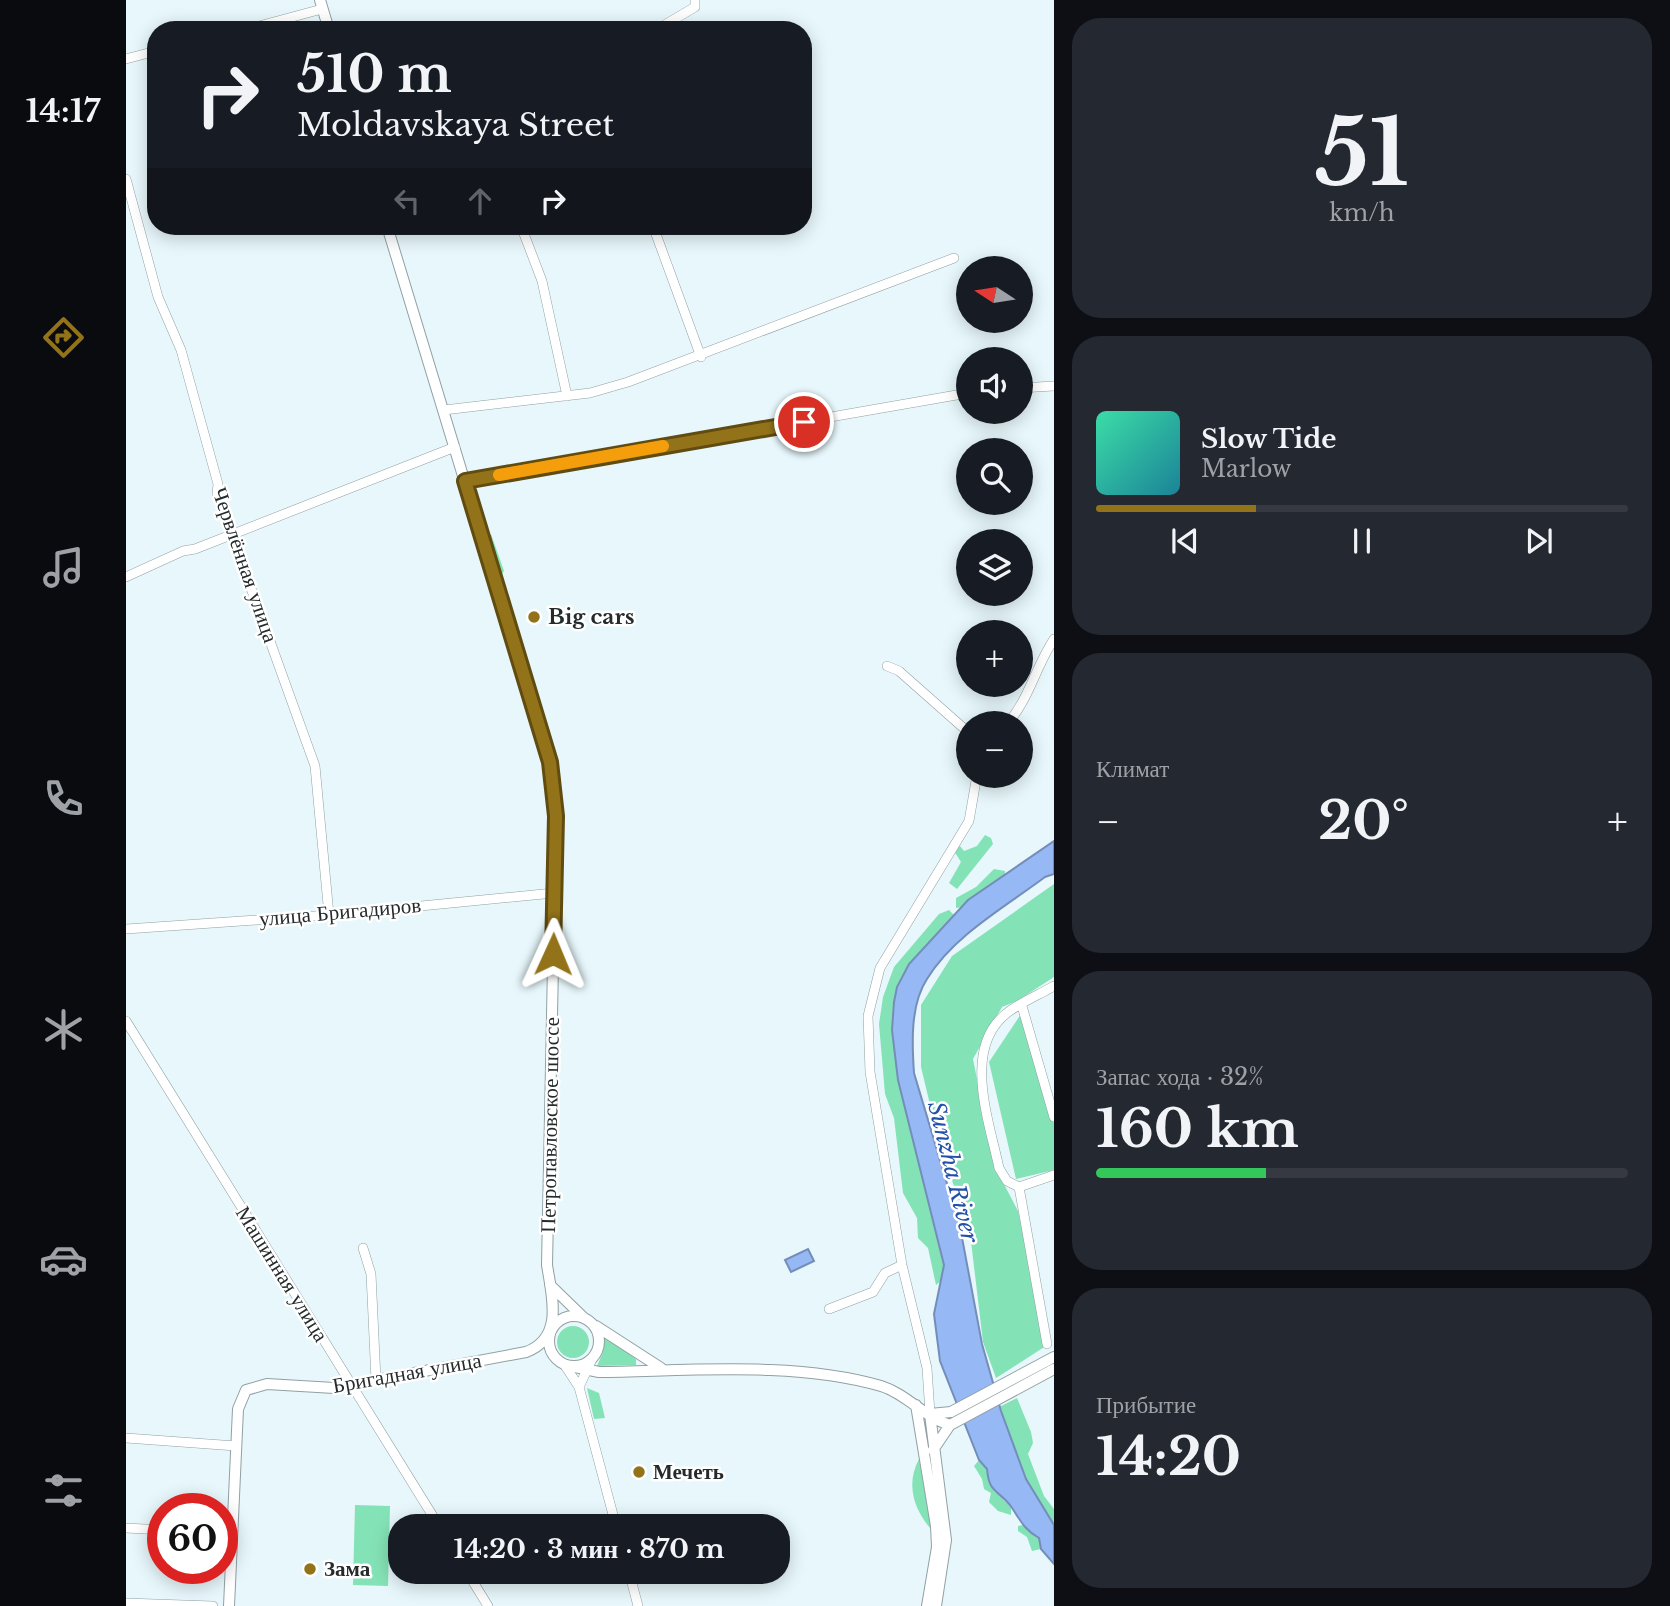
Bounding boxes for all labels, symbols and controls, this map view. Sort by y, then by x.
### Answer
text: 510 m [297,44,452,105]
icon: right [182,49,273,140]
text: 14:17 [26,91,100,131]
text: 51 [1315,97,1409,210]
text: Moldavskaya Street [297,105,614,145]
icon: left [388,182,426,220]
icon: ahead [461,182,499,220]
icon: right [534,182,572,220]
text: km/h [1329,199,1395,227]
north arrow [956,256,1032,332]
map controls [956,256,1033,788]
icon: directions [39,313,88,362]
button: sound [956,347,1033,424]
pin [774,392,834,452]
icon: arrive [785,403,823,441]
text: Slow Tide [1201,423,1337,455]
button: search [956,438,1033,515]
text: Marlow [1201,455,1291,483]
street label: Червлённая улица [206,484,284,647]
icon: previous [1166,522,1204,560]
icon: pause [1343,522,1381,560]
icon: next [1520,522,1558,560]
button: layers [956,529,1033,606]
icon: music [39,543,88,592]
place label: Big cars [548,604,635,630]
marker: Big cars [526,609,542,625]
button: + [956,620,1033,697]
button: − [956,711,1033,788]
text: Климат [1096,755,1169,783]
icon: phone [39,774,88,823]
text: 20° [1318,789,1409,853]
text: − [1096,798,1120,845]
text: + [1607,798,1628,845]
street label: улица Бригадиров [258,892,422,932]
position arrow [516,917,590,991]
icon: climate [39,1005,88,1054]
street label: Петропавловское шоссе [535,1017,565,1233]
text: Запас хода · 32% [1096,1063,1264,1091]
text: 160 km [1096,1097,1299,1161]
water label: Sunzha River [922,1098,984,1247]
street label: Машинная улица [230,1201,334,1347]
icon: car [39,1235,88,1284]
street label: Бригадная улица [331,1347,484,1399]
text: Прибытие [1096,1391,1196,1419]
text: 14:20 [1096,1425,1241,1489]
place label: Мечеть [653,1459,724,1485]
marker: Мечеть [631,1464,647,1480]
icon: filters [39,1466,88,1515]
speed limit sign: 60 [147,1493,238,1584]
text: 14:20 · 3 мин · 870 m [453,1533,725,1565]
place label: Зама [324,1556,371,1582]
marker: Зама [302,1561,318,1577]

